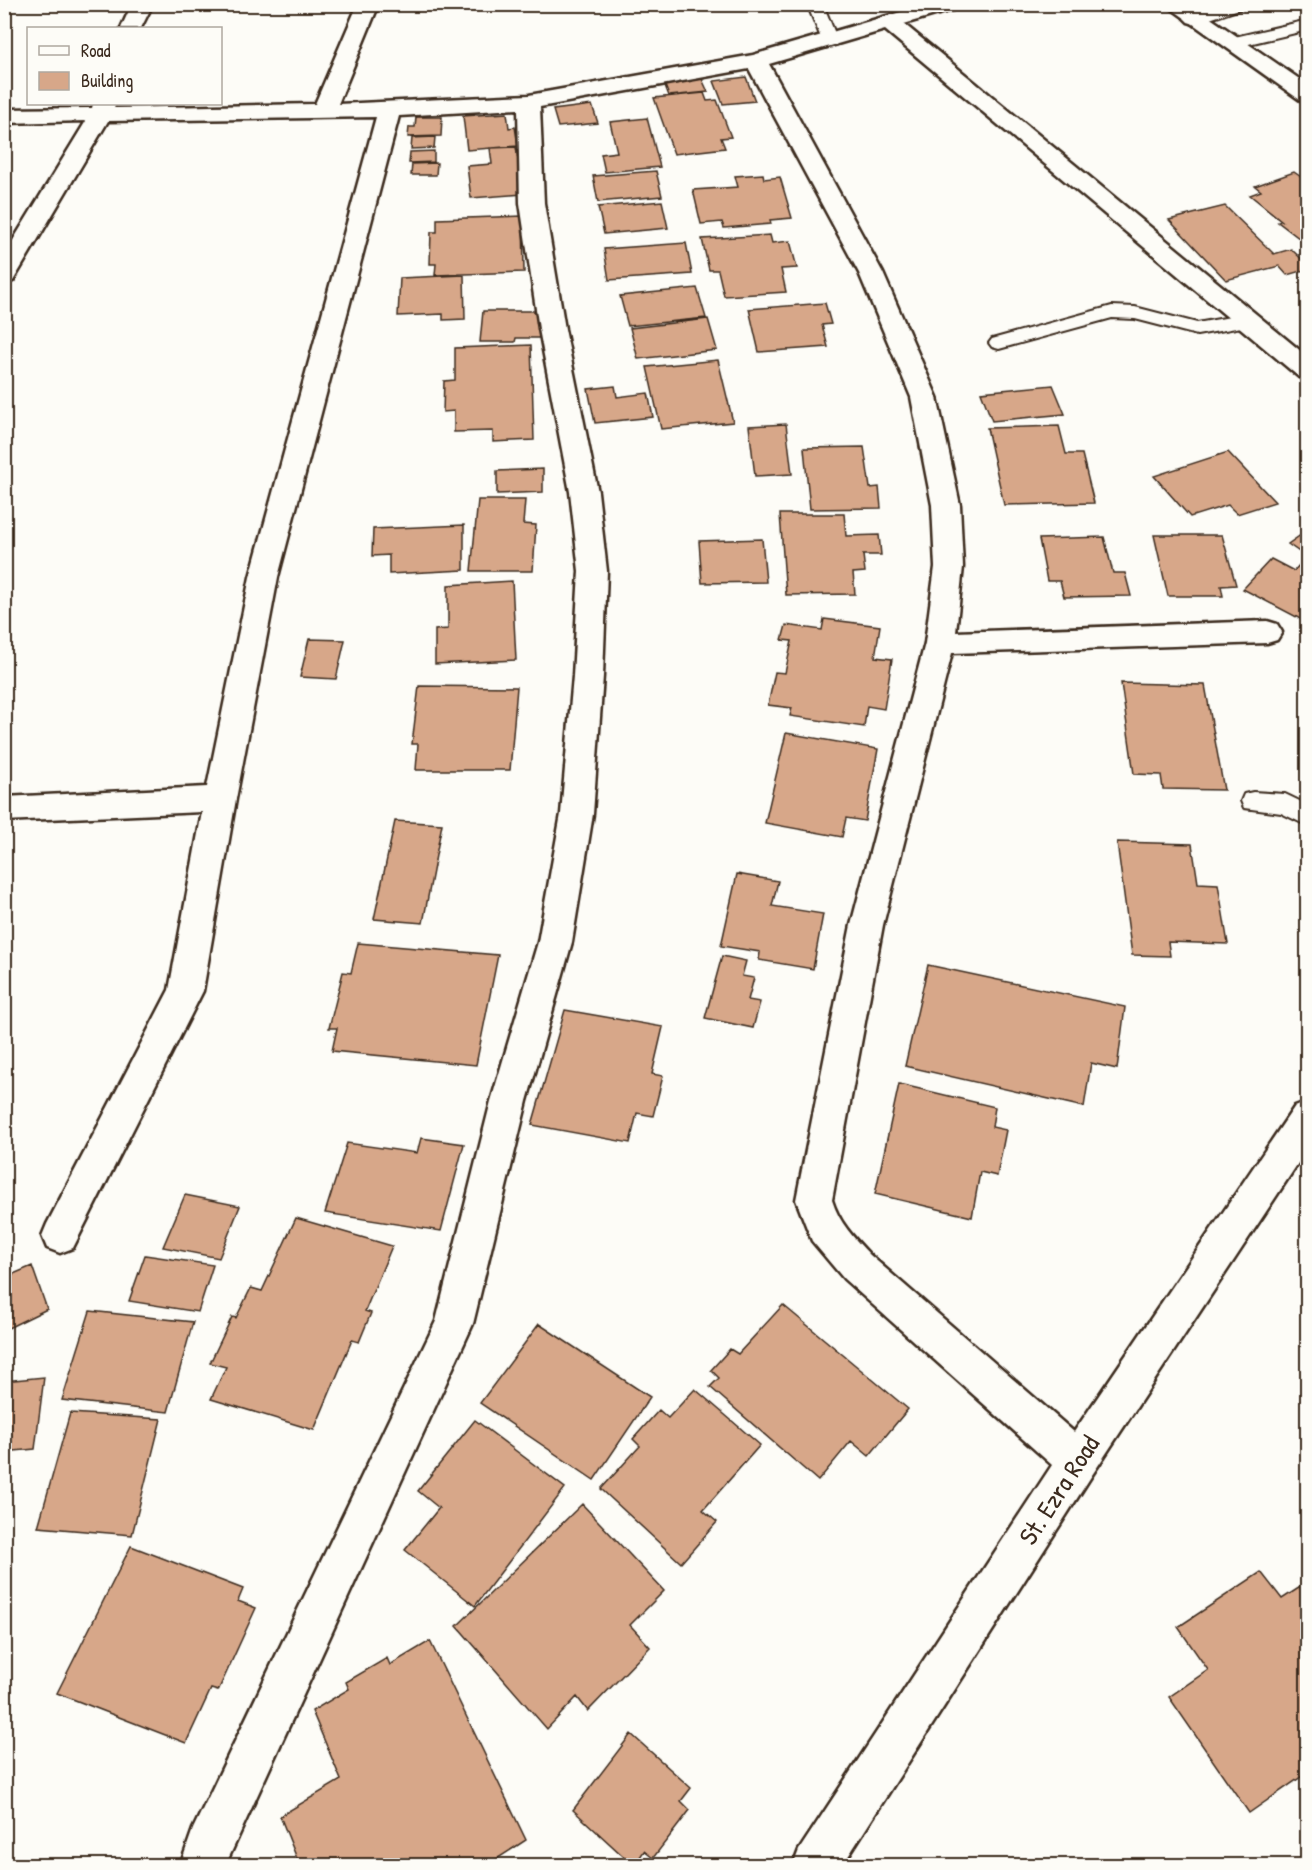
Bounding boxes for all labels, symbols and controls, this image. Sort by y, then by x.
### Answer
legend [27,27,222,105]
text: Road [81,38,111,63]
text: Building [81,68,133,93]
street label: St. Ezra Road [1010,1428,1107,1551]

